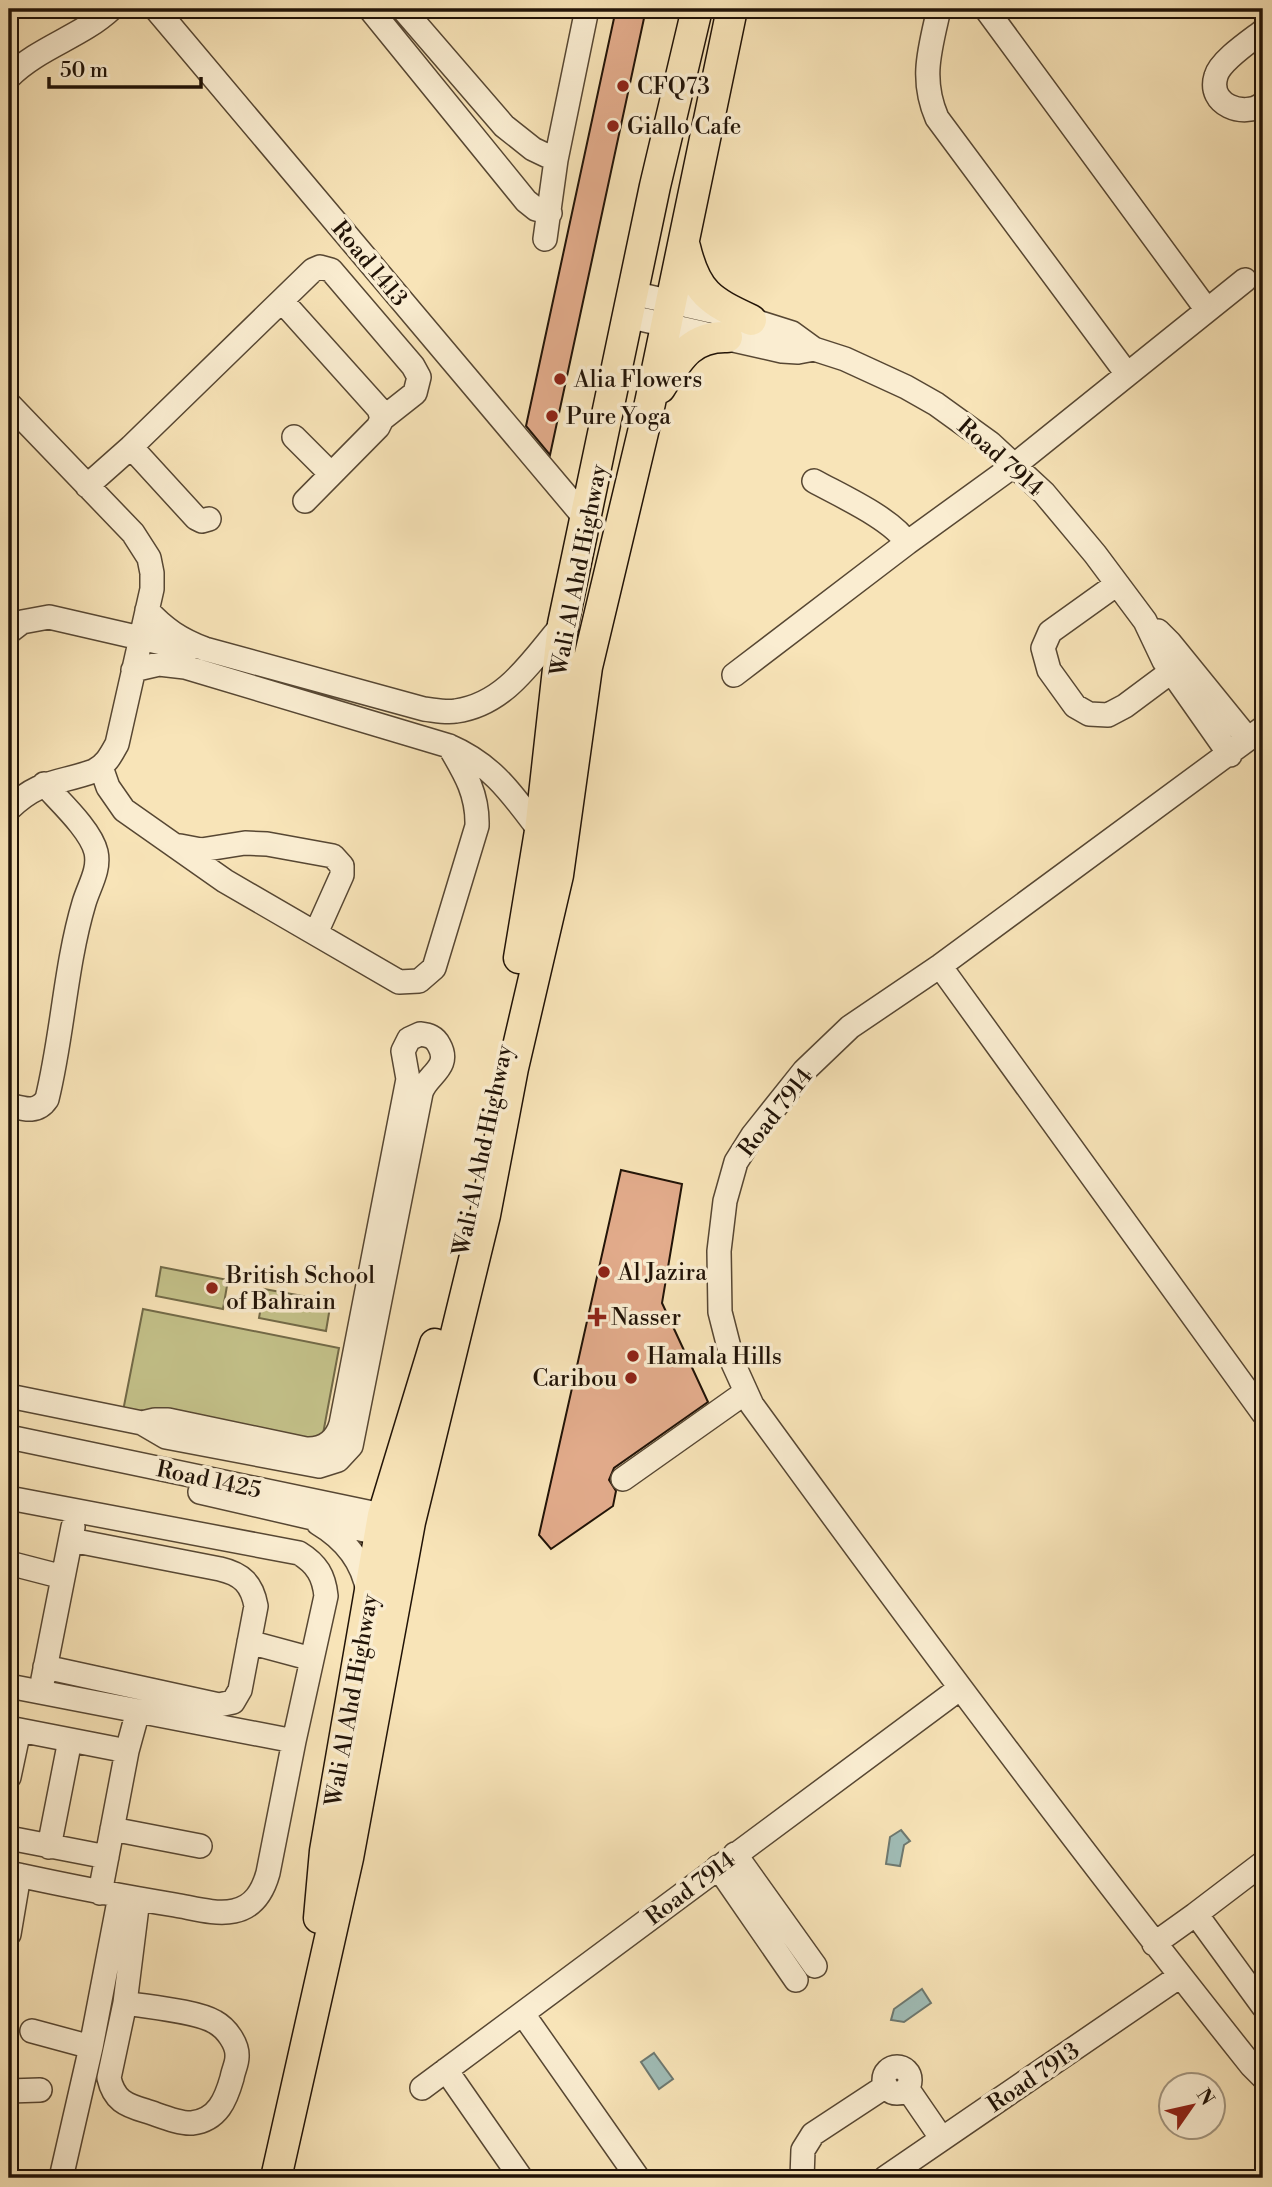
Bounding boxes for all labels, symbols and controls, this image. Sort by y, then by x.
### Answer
scale bar [49,46,201,90]
text: 50 m [60,58,108,84]
place label: CFQ73 [637,73,710,101]
marker: CFQ73 [615,78,631,94]
place label: Giallo Cafe [627,113,741,141]
marker: Giallo Cafe [605,118,621,134]
street label: Road 1413 [325,215,413,312]
place label: Alia Flowers [573,366,702,394]
marker: Alia Flowers [552,371,568,387]
place label: Pure Yoga [566,403,671,431]
marker: Pure Yoga [544,408,560,424]
street label: Road 7914 [951,413,1049,503]
street label: Wali Al Ahd Highway [545,461,613,679]
street label: Wali Al Ahd Highway [447,1041,519,1259]
street label: Road 7914 [732,1063,819,1163]
place label: Al Jazira [617,1259,707,1287]
place label: British School of Bahrain [225,1262,375,1316]
marker: Al Jazira [596,1264,612,1280]
marker: British School of Bahrain [204,1280,220,1296]
place label: Nasser [611,1304,681,1332]
marker: Nasser [589,1309,605,1325]
place label: Hamala Hills [647,1343,782,1371]
marker: Hamala Hills [625,1348,641,1364]
place label: Caribou [532,1365,617,1393]
marker: Caribou [623,1370,639,1386]
street label: Road 1425 [154,1455,264,1505]
street label: Wali Al Ahd Highway [319,1591,385,1809]
street label: Road 7914 [640,1846,741,1932]
street label: Road 7913 [982,2037,1085,2119]
north arrow [1156,2072,1226,2142]
text: N [1191,2084,1219,2110]

